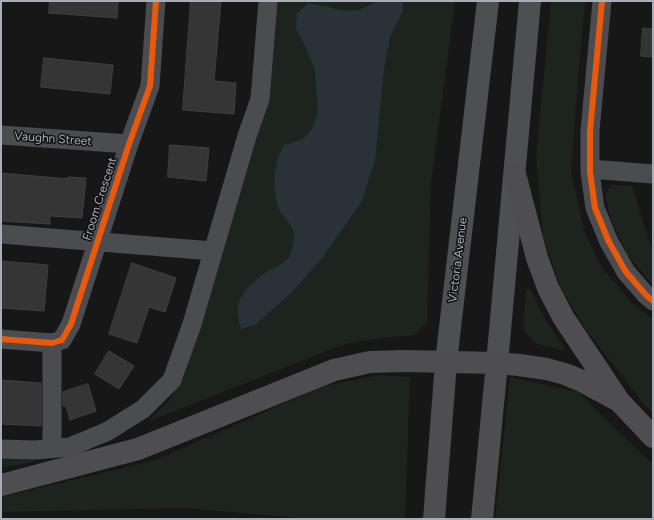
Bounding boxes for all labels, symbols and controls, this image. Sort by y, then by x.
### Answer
street label: Vaughn Street [14,129,92,149]
street label: Froom Crescent [80,156,120,242]
street label: Victoria Avenue [446,217,470,303]

